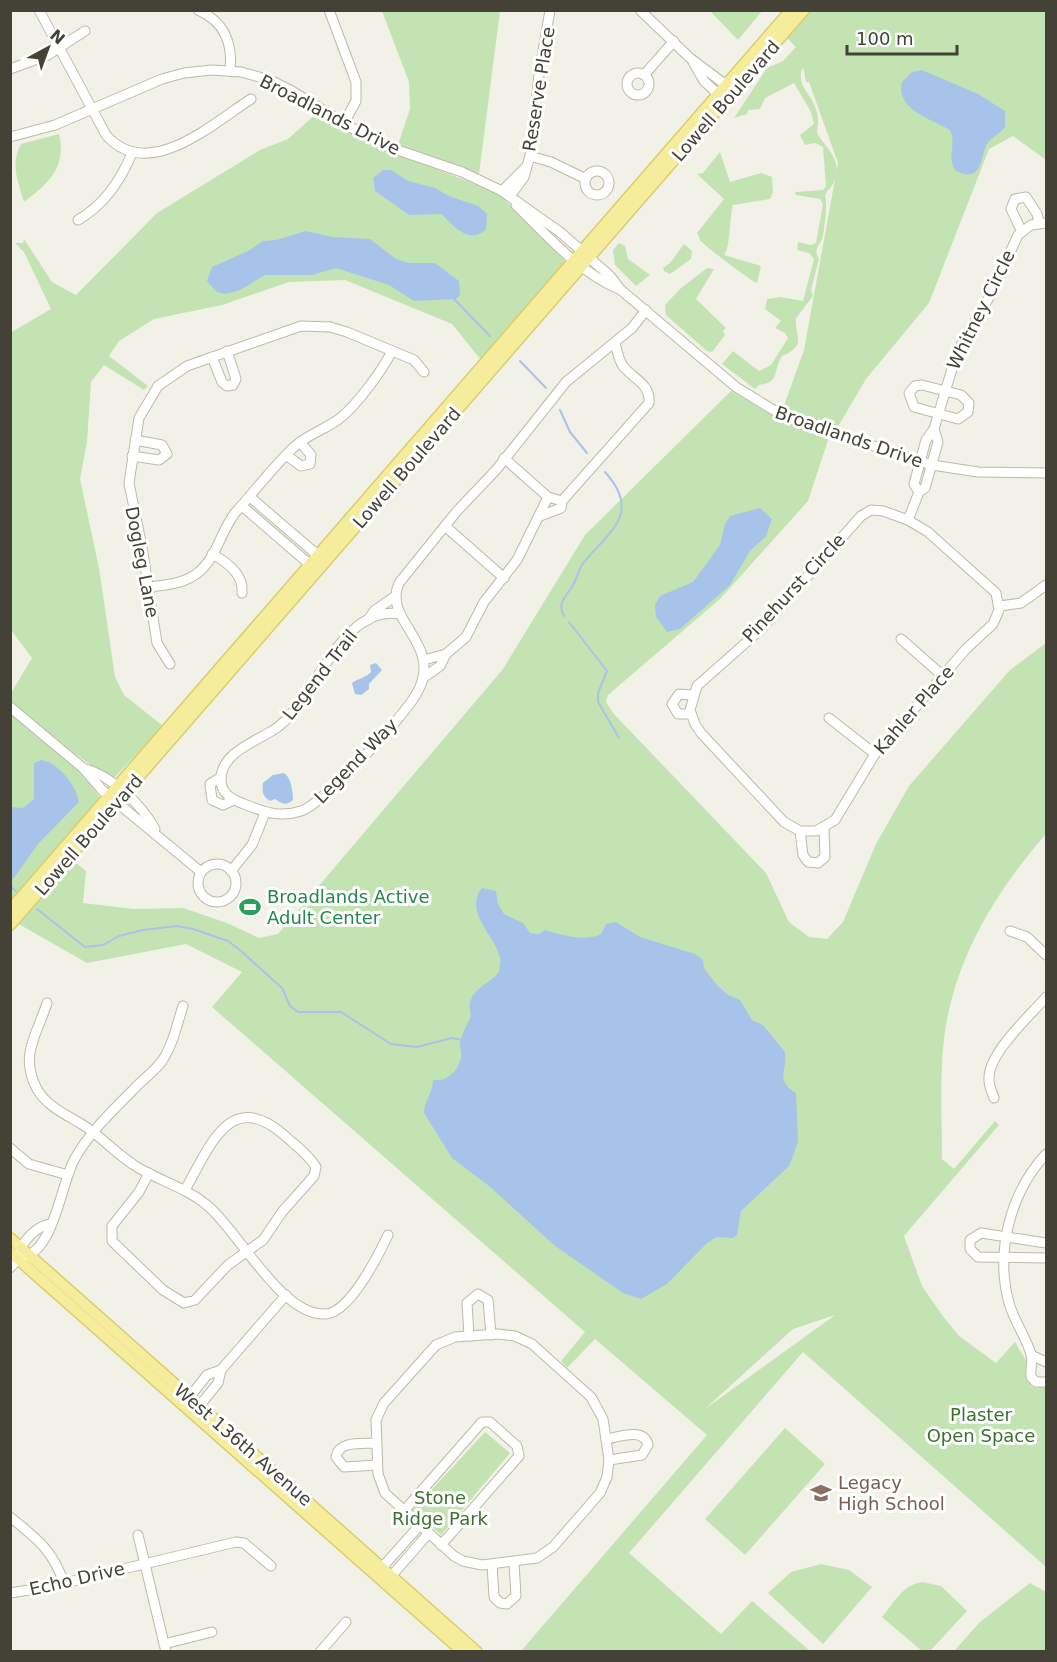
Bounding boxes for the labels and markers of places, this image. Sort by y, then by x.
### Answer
place label: Broadlands Active Adult Center [267,886,429,928]
sports icon: Broadlands Active Adult Center [238,895,262,919]
place label: Legacy High School [838,1472,945,1514]
school or university icon: Legacy High School [809,1481,833,1505]

